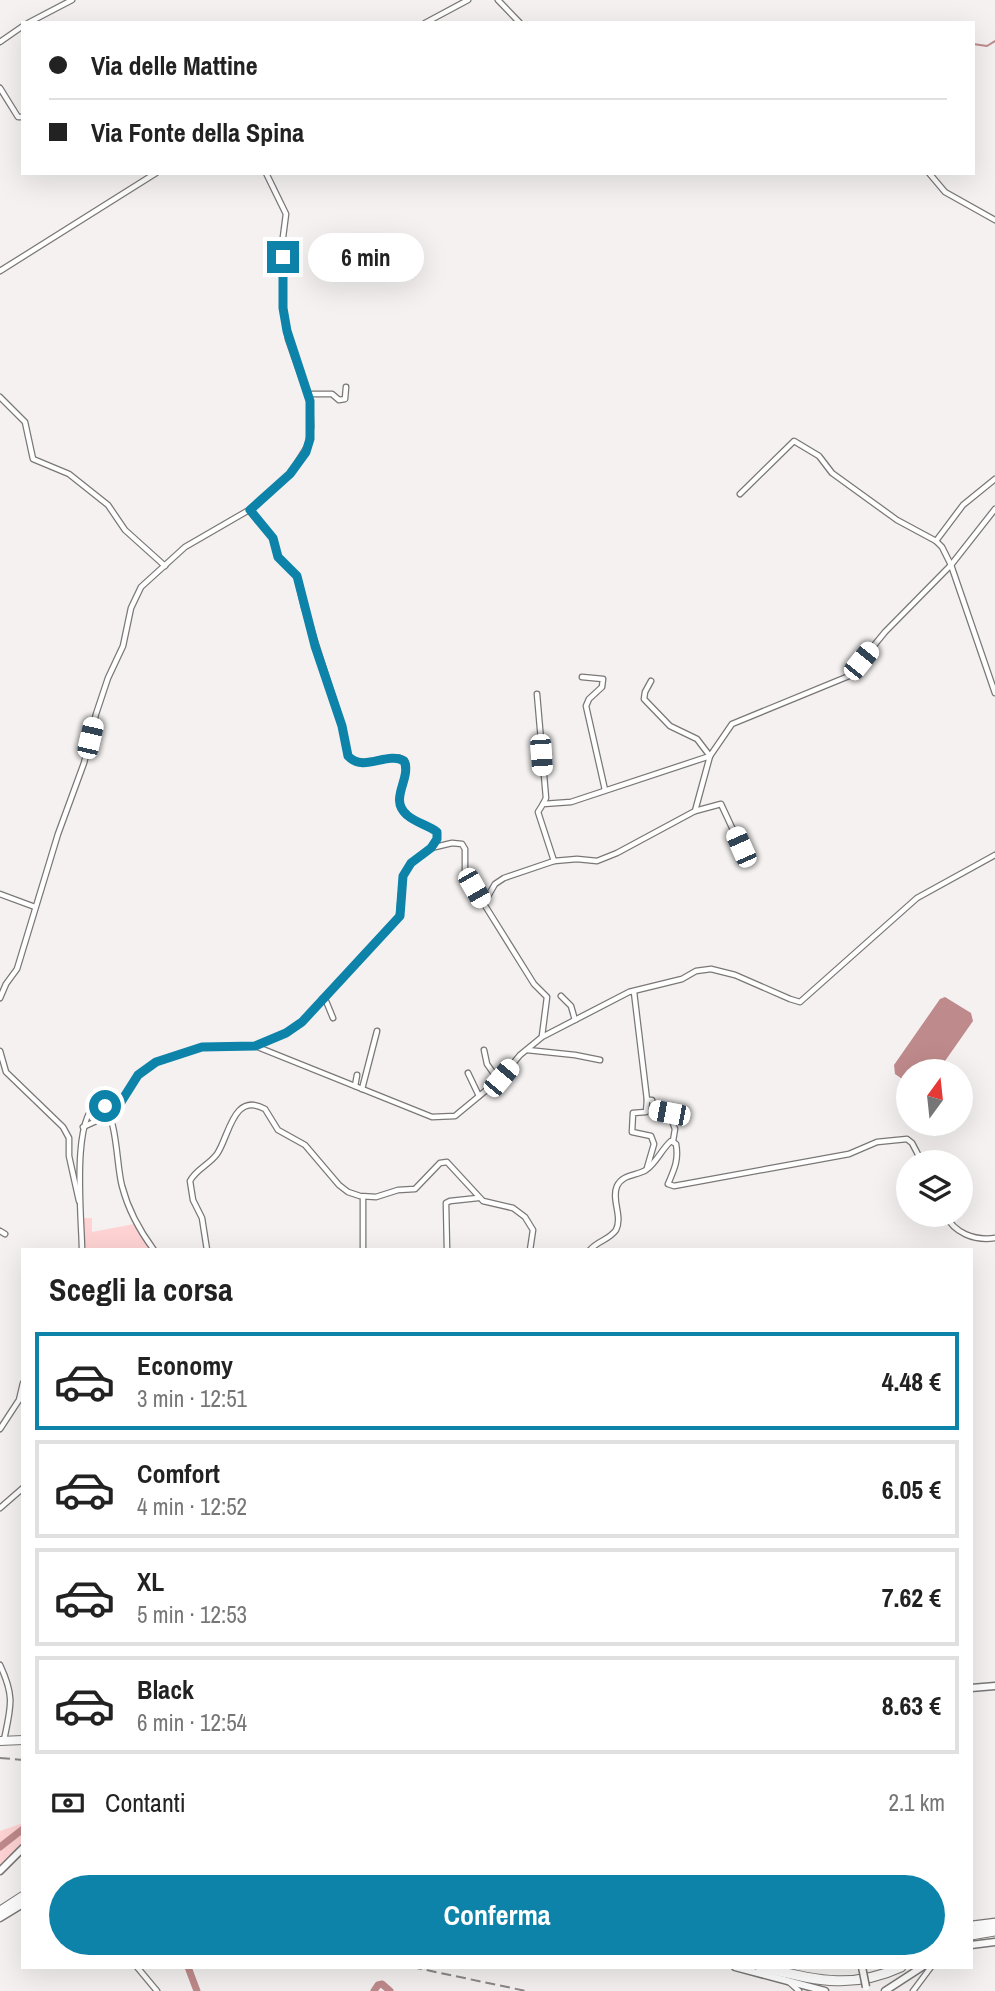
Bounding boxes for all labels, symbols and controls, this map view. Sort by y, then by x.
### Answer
text: Via delle Mattine [91,48,258,83]
text: Via Fonte della Spina [91,115,304,150]
callout: 6 min [308,232,423,282]
route end [267,241,299,273]
text: 6 min [341,242,391,273]
car [840,638,883,684]
car [76,715,105,761]
car [530,733,553,777]
car [723,824,760,870]
car [455,865,494,911]
car [480,1055,523,1101]
north arrow [896,1059,973,1136]
map controls [896,1059,973,1227]
route start [89,1090,121,1122]
car [647,1099,692,1127]
button: layers [896,1150,973,1227]
text: Scegli la corsa [49,1268,233,1311]
text: Economy [137,1348,233,1383]
icon: car [53,1350,116,1413]
text: 4.48 € [882,1364,941,1399]
text: 3 min · 12:51 [137,1383,247,1414]
text: Comfort [137,1456,220,1491]
icon: car [53,1458,116,1521]
text: 6.05 € [882,1472,941,1507]
text: 4 min · 12:52 [137,1491,247,1522]
text: XL [137,1564,164,1599]
icon: car [53,1566,116,1629]
text: 7.62 € [882,1580,941,1615]
text: 5 min · 12:53 [137,1599,247,1630]
text: Black [137,1672,194,1707]
icon: car [53,1674,116,1737]
text: 8.63 € [882,1688,941,1723]
text: 6 min · 12:54 [137,1707,247,1738]
icon: cash [49,1784,87,1822]
text: Contanti [105,1785,186,1820]
text: 2.1 km [888,1787,945,1818]
button: Conferma [49,1875,945,1955]

